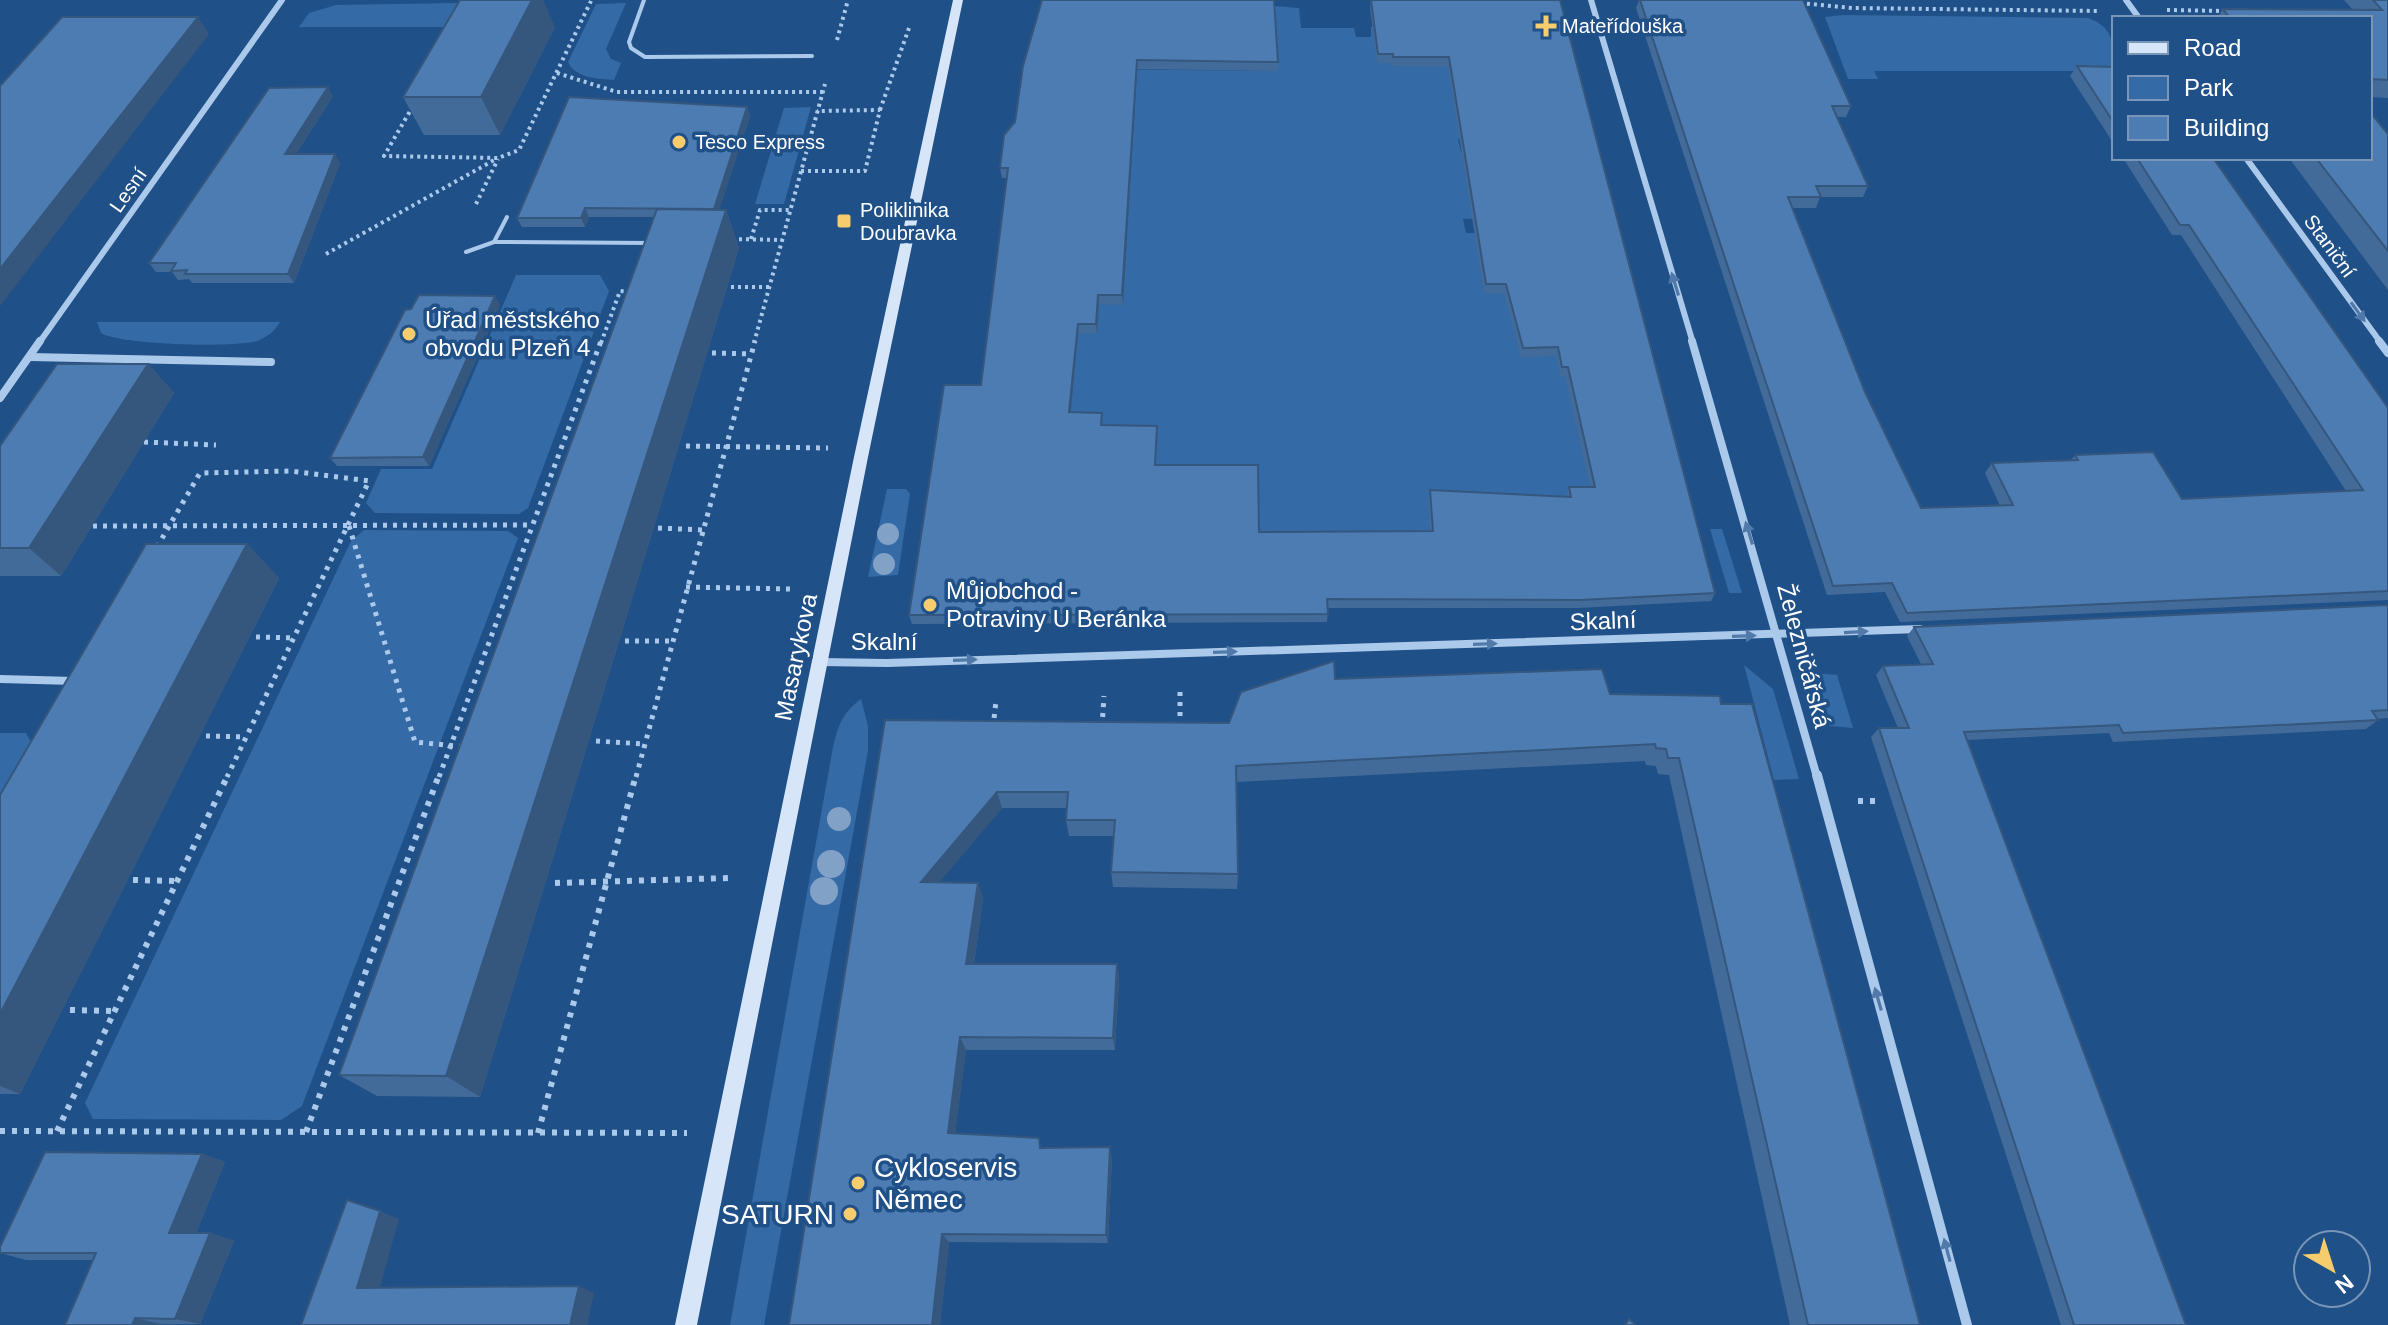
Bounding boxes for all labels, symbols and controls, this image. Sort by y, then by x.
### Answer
place label: Mateřídouška [1562,15,1684,37]
legend [2112,16,2372,160]
marker: Mateřídouška [1537,17,1555,35]
text: Road [2184,34,2241,61]
text: Park [2184,74,2234,101]
text: Building [2184,114,2269,141]
place label: Tesco Express [695,131,825,153]
marker: Tesco Express [670,133,688,151]
street label: Lesní [105,163,151,216]
place label: Poliklinika Doubravka [860,199,958,244]
street label: Staniční [2300,210,2360,282]
marker: Poliklinika Doubravka [835,212,853,230]
one-way arrow [1668,271,1681,295]
one-way arrow [2350,301,2365,322]
place label: Úřad městského obvodu Plzeň 4 [425,306,600,361]
marker: Úřad městského obvodu Plzeň 4 [400,325,418,343]
one-way arrow [1742,521,1755,545]
place label: Můjobchod - Potraviny U Beránka [946,577,1167,632]
street label: Železničářská [1772,581,1837,731]
street label: Masarykova [769,590,822,723]
marker: Můjobchod - Potraviny U Beránka [921,596,939,614]
street label: Skalní [1569,606,1637,635]
one-way arrow [1844,625,1869,638]
street label: Skalní [851,628,918,655]
one-way arrow [1732,630,1758,643]
one-way arrow [1473,638,1498,651]
one-way arrow [1213,646,1238,659]
one-way arrow [953,654,978,667]
one-way arrow [1871,987,1884,1011]
place label: Cykloservis Němec [874,1152,1017,1215]
marker: Cykloservis Němec [849,1174,867,1192]
place label: SATURN [721,1199,834,1230]
marker: SATURN [841,1205,859,1223]
north arrow [2292,1229,2372,1309]
one-way arrow [1940,1237,1953,1261]
text: N [2330,1269,2358,1299]

